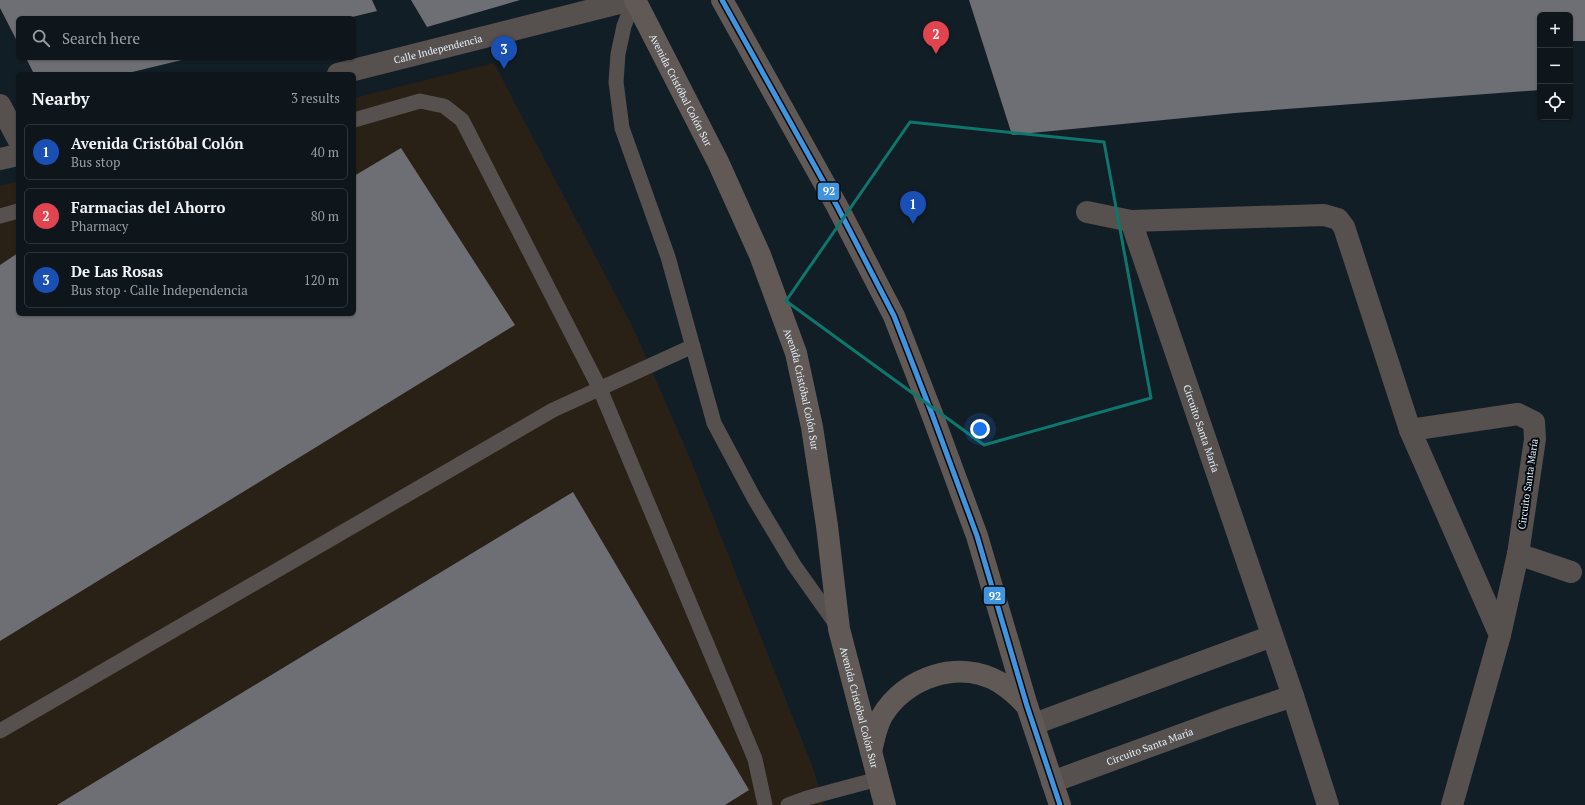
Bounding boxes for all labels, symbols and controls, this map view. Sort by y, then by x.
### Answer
map controls [1537,12,1573,120]
button: + [1537,12,1573,48]
search box [16,16,356,60]
pin: 2 [923,21,949,54]
icon: search [30,27,52,49]
text: Search here [62,28,140,48]
street label: Calle Independencia [392,31,484,66]
street label: Avenida Cristóbal Colón Sur [647,31,715,148]
pin: 3 [491,36,517,69]
button: − [1537,48,1573,84]
button: locate [1537,84,1573,120]
text: Nearby [32,87,90,110]
text: 3 results [291,89,340,107]
text: Avenida Cristóbal Colón [71,133,244,153]
text: 1 [42,143,50,161]
text: 40 m [311,143,339,161]
text: Bus stop [71,153,120,171]
line badge: 92 [817,182,840,201]
text: 92 [823,184,835,198]
pin: 1 [900,191,926,224]
text: Farmacias del Ahorro [71,197,225,217]
text: 2 [42,207,50,225]
text: 80 m [311,207,339,225]
text: Pharmacy [71,217,128,235]
text: De Las Rosas [71,261,163,281]
text: 3 [42,271,50,289]
text: 120 m [304,271,339,289]
text: Bus stop · Calle Independencia [71,281,248,299]
street label: Avenida Cristóbal Colón Sur [781,327,822,451]
street label: Circuito Santa María [1181,383,1223,474]
your location [970,419,990,439]
street label: Circuito Santa María [1515,438,1541,530]
line badge: 92 [983,586,1006,605]
text: 92 [989,589,1001,603]
street label: Avenida Cristóbal Colón Sur [837,645,882,769]
street label: Circuito Santa María [1104,724,1195,768]

